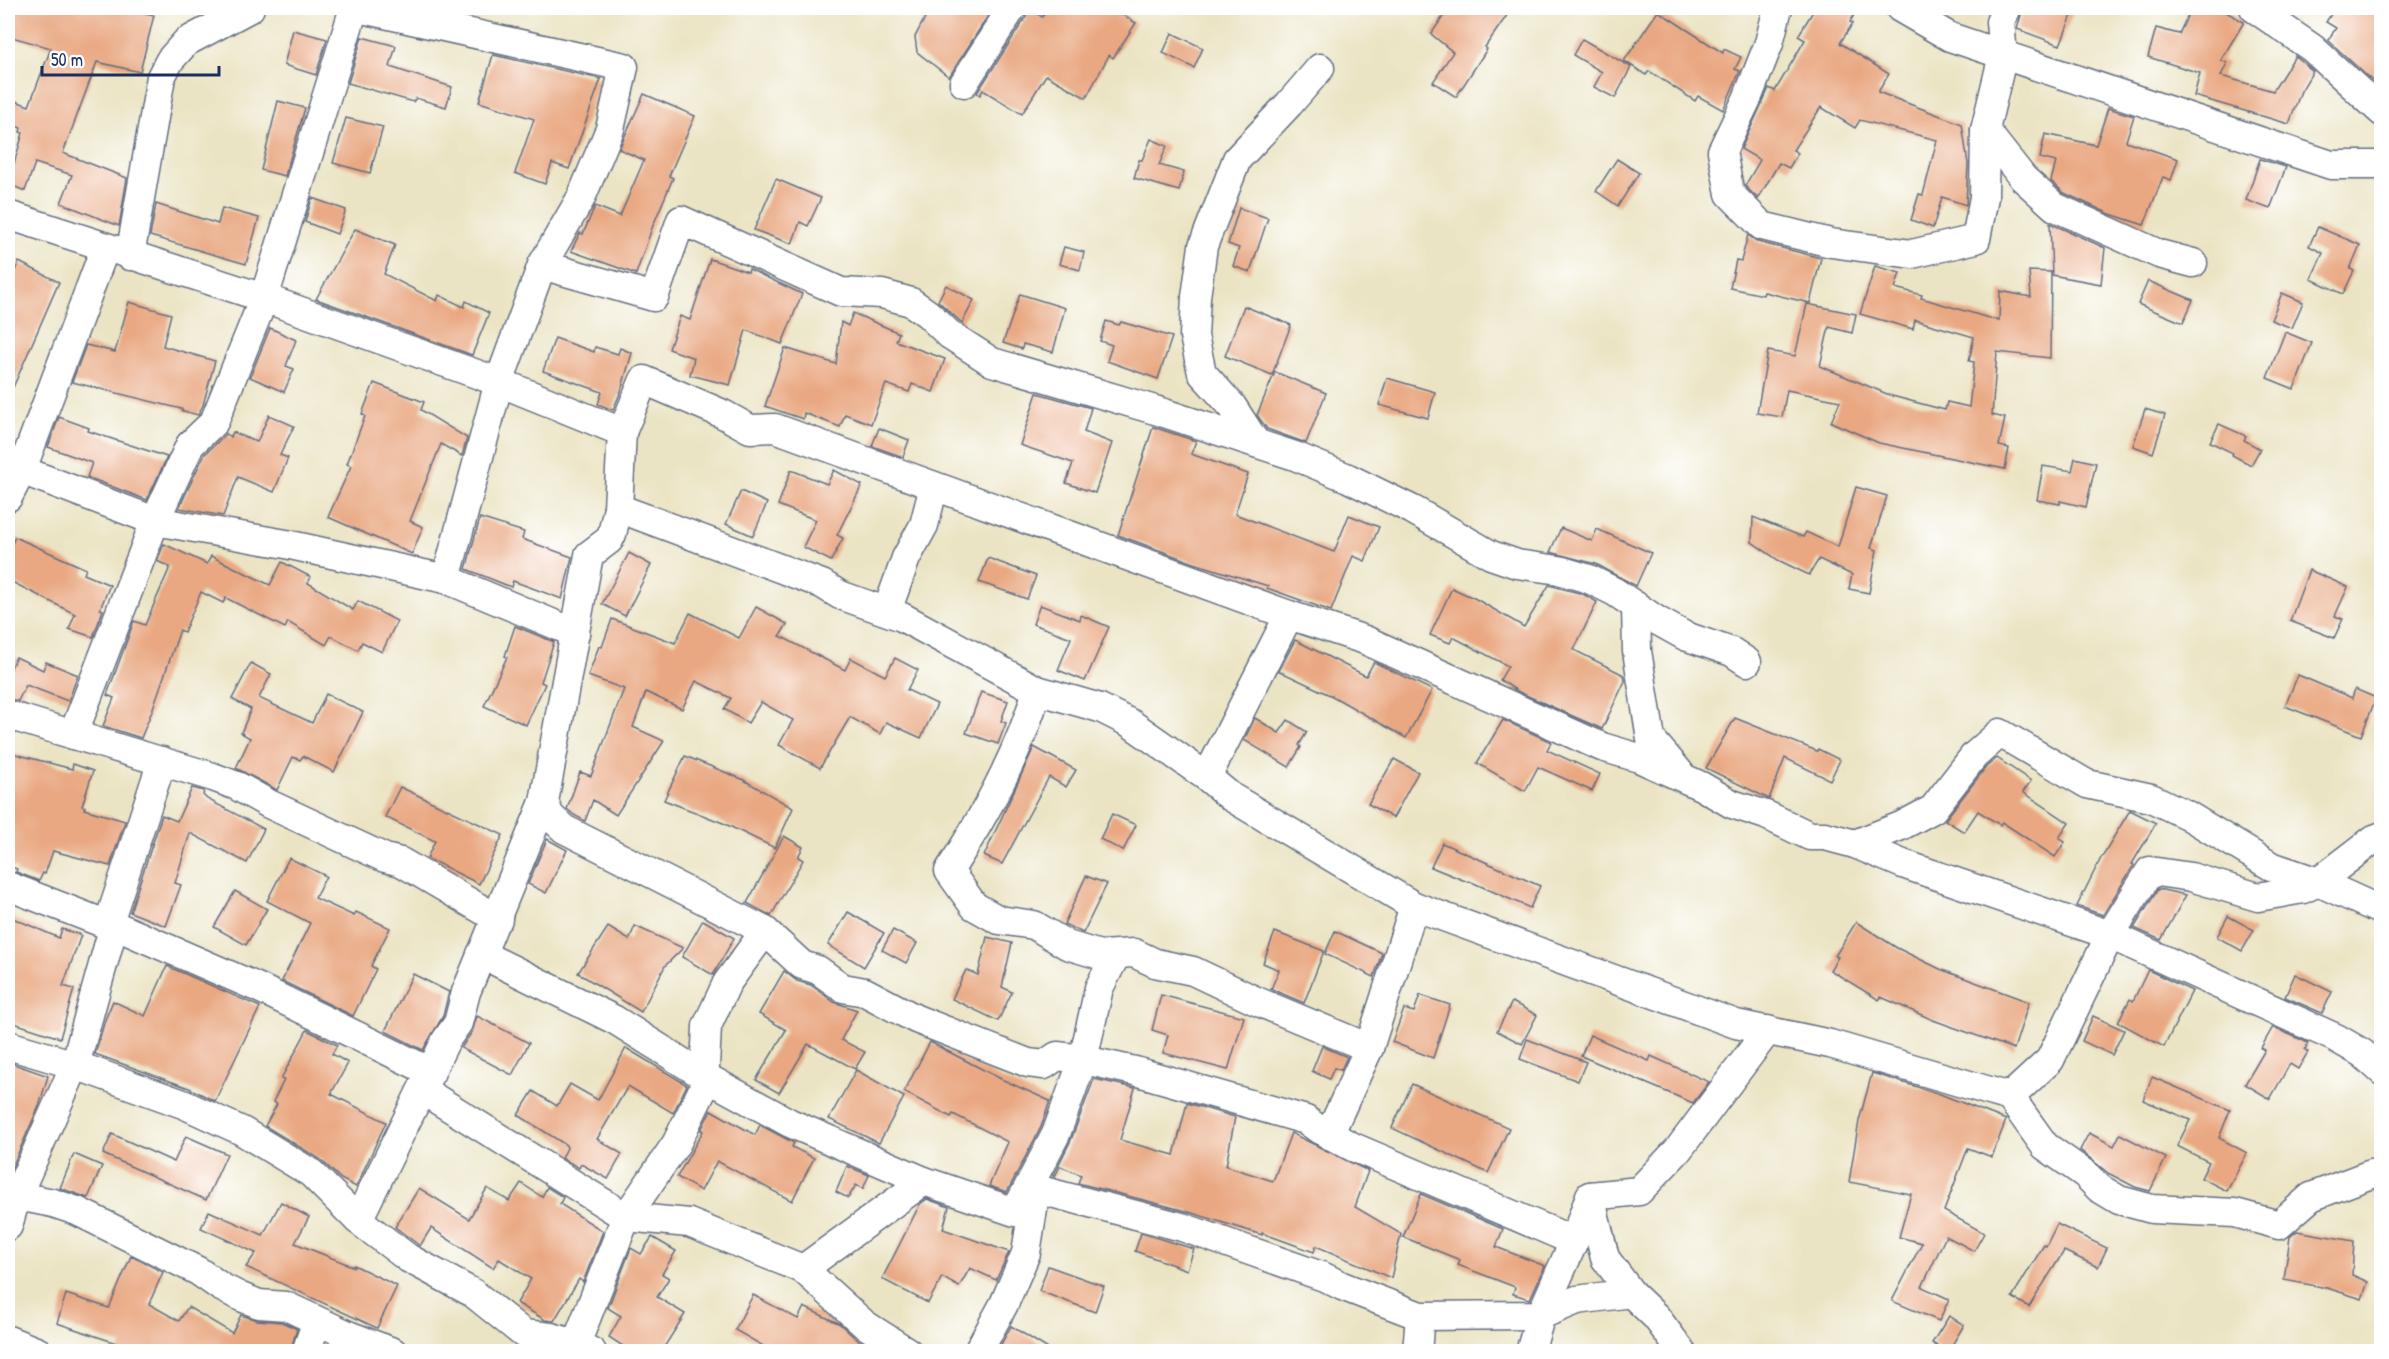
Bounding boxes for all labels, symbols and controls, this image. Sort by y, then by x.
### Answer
scale bar [42,39,219,77]
text: 50 m [51,47,83,72]

